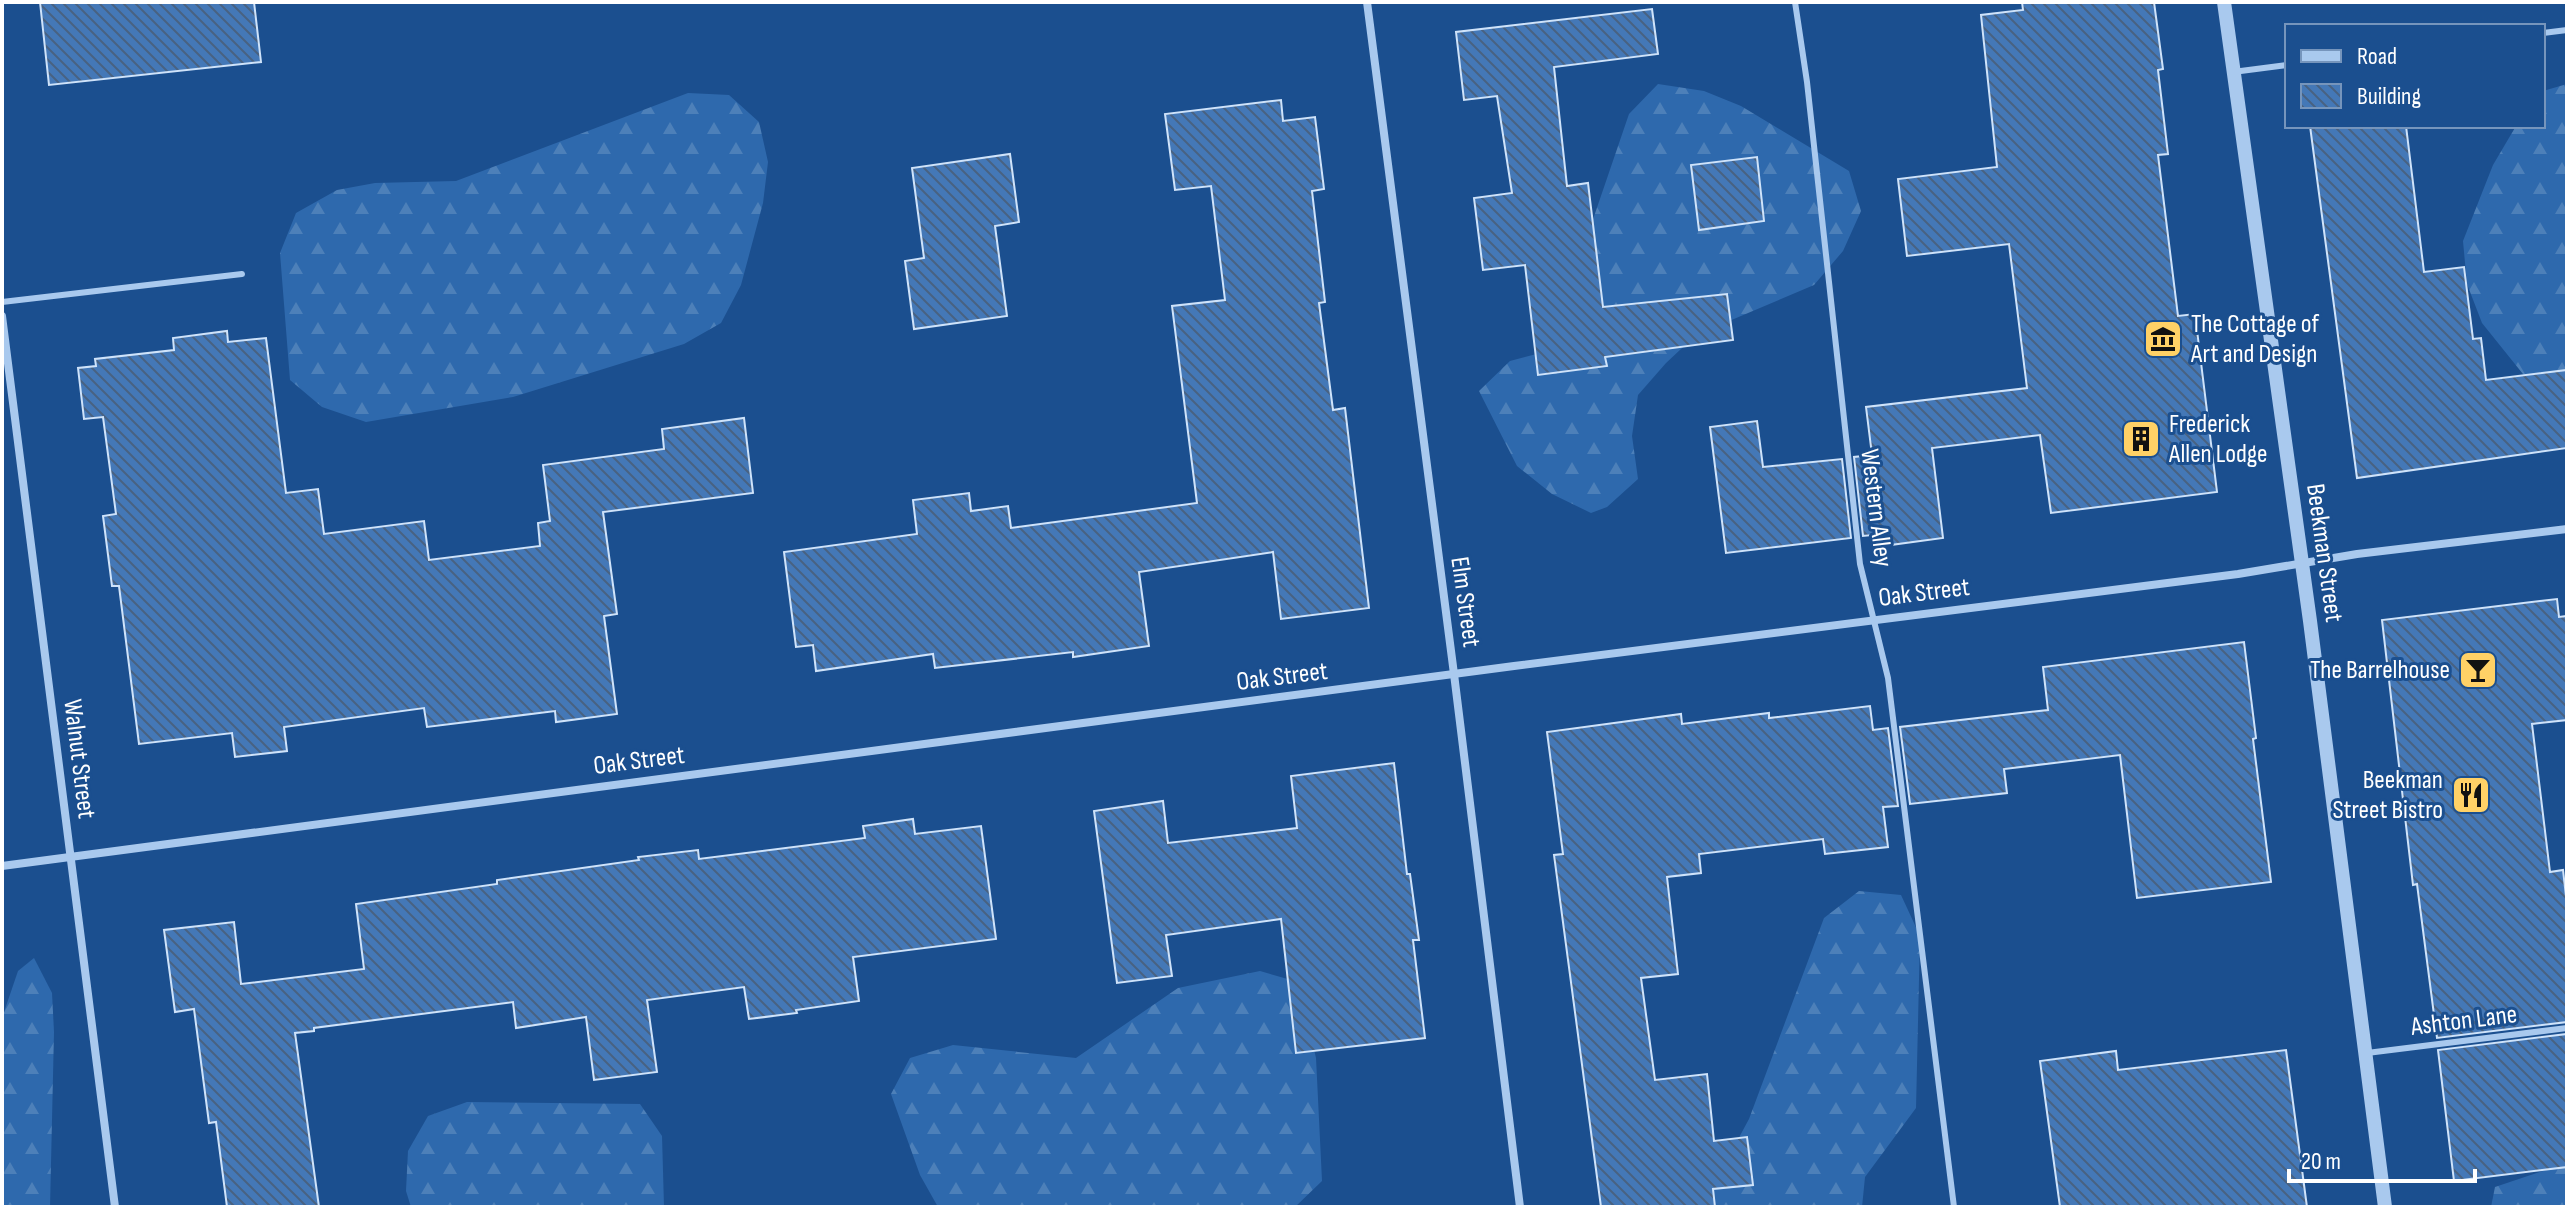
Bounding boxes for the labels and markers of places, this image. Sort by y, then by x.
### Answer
place label: The Cottage of Art and Design [2190,309,2319,370]
museum icon: The Cottage of Art and Design [2142,318,2184,360]
place label: Frederick Allen Lodge [2168,409,2268,470]
building icon: Frederick Allen Lodge [2120,418,2162,460]
bar icon: The Barrelhouse [2457,649,2499,691]
place label: The Barrelhouse [2310,655,2450,686]
place label: Beekman Street Bistro [2332,765,2443,826]
restaurant icon: Beekman Street Bistro [2450,774,2492,816]

